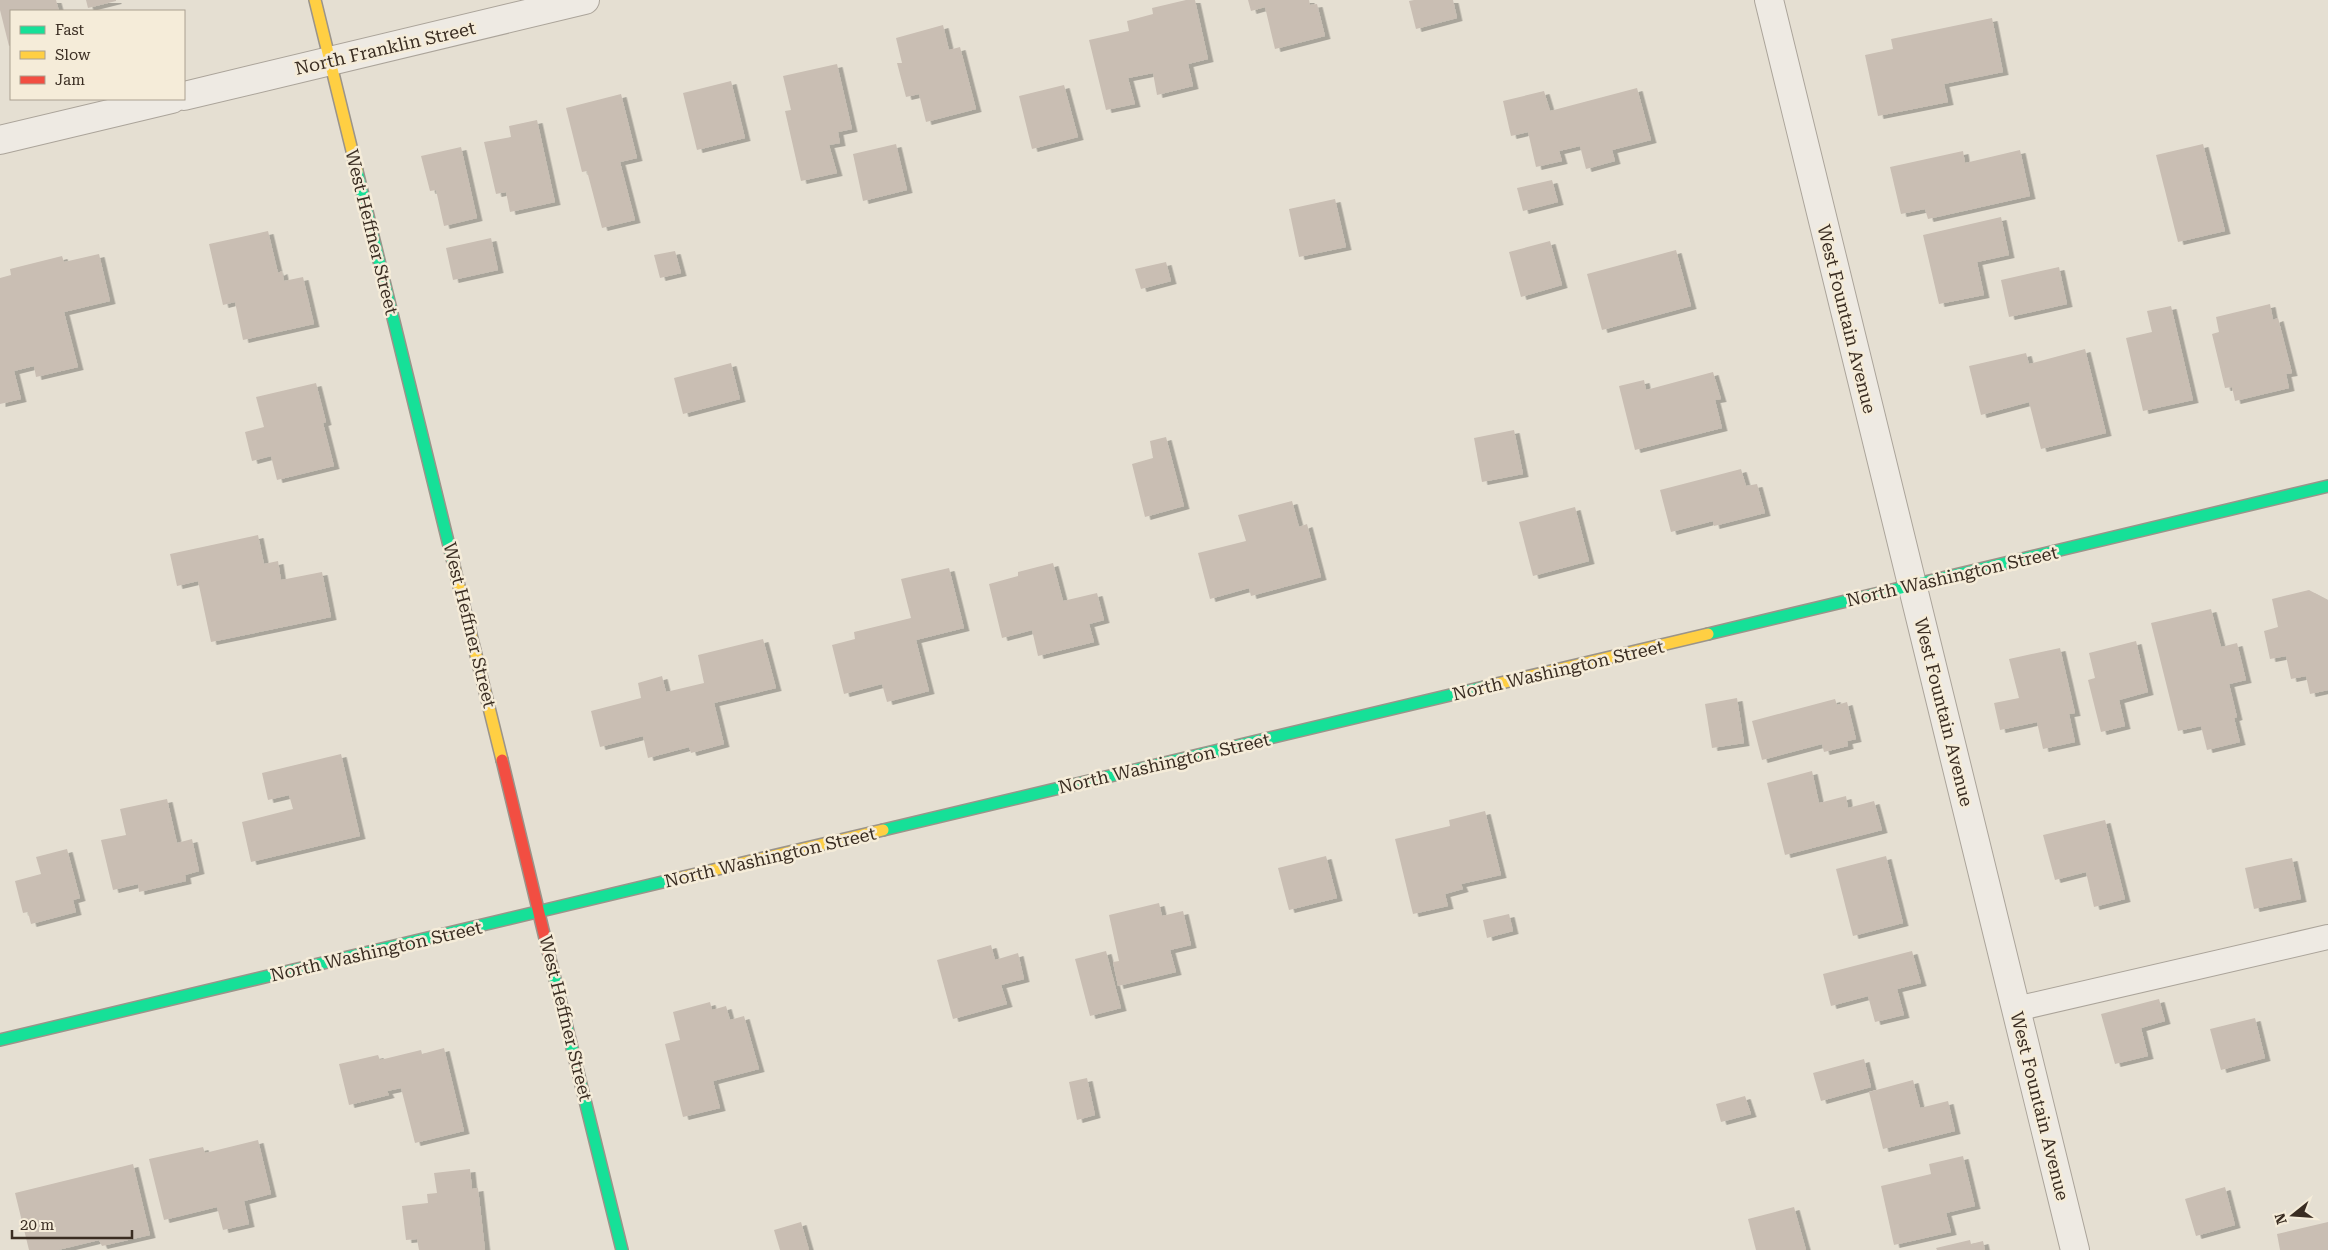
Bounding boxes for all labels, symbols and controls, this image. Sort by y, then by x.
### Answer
legend [10,10,185,100]
street label: North Franklin Street [293,17,478,79]
text: Fast [55,21,85,39]
text: Slow [55,46,91,64]
text: Jam [55,71,85,89]
street label: West Heffner Street [341,147,403,317]
street label: West Fountain Avenue [1813,222,1881,416]
street label: West Heffner Street [439,540,501,710]
street label: North Washington Street [1844,541,2060,611]
street label: West Fountain Avenue [1910,615,1978,809]
street label: North Washington Street [1450,635,1666,705]
street label: North Washington Street [1056,728,1272,798]
street label: North Washington Street [662,822,878,892]
street label: North Washington Street [268,916,484,986]
street label: West Heffner Street [535,933,597,1103]
street label: West Fountain Avenue [2006,1009,2074,1203]
north arrow [2268,1190,2318,1240]
scale bar [12,1208,132,1240]
text: N [2271,1211,2290,1226]
text: 20 m [20,1216,55,1234]

